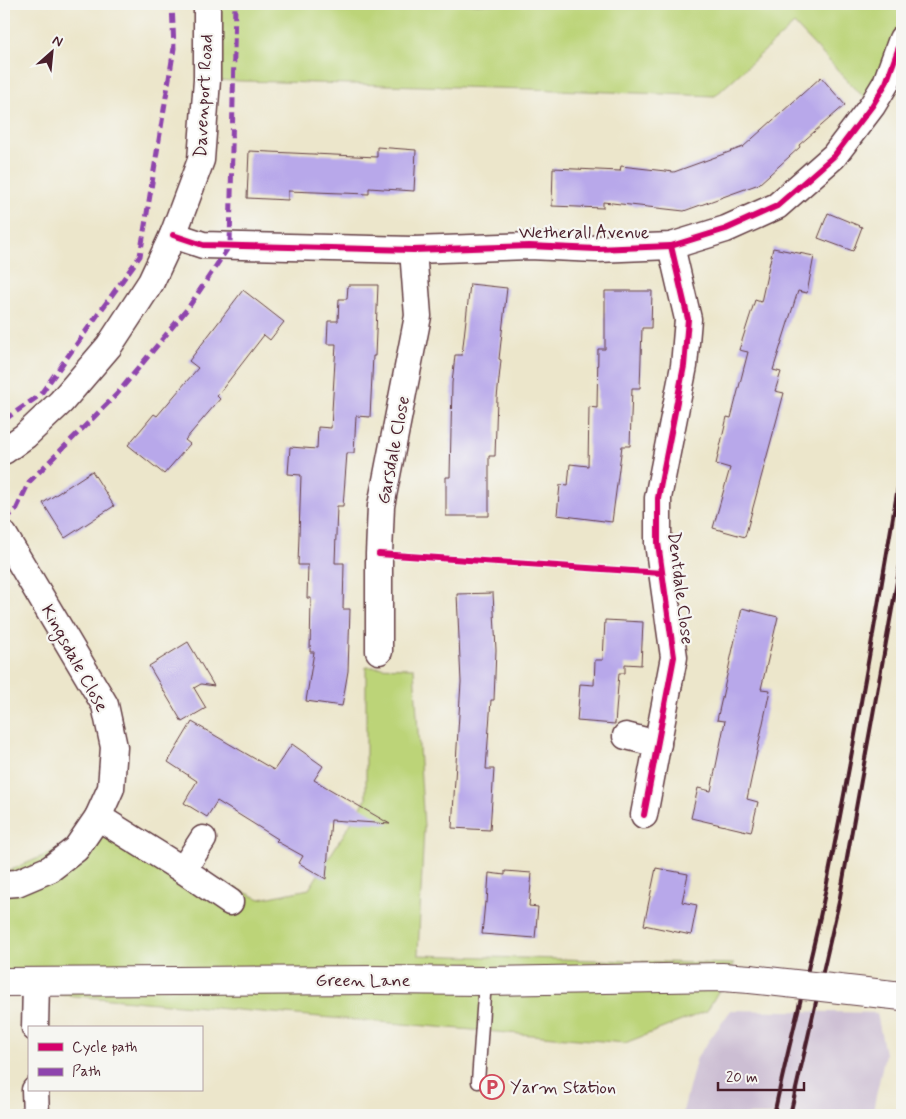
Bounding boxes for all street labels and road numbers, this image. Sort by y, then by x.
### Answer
street label: Davenport Road [189,34,219,158]
street label: Wetherall Avenue [519,221,649,245]
street label: Garsdale Close [372,394,416,506]
street label: Dentdale Close [661,530,699,646]
street label: Kingsdale Close [34,601,114,717]
street label: Green Lane [316,969,411,993]

